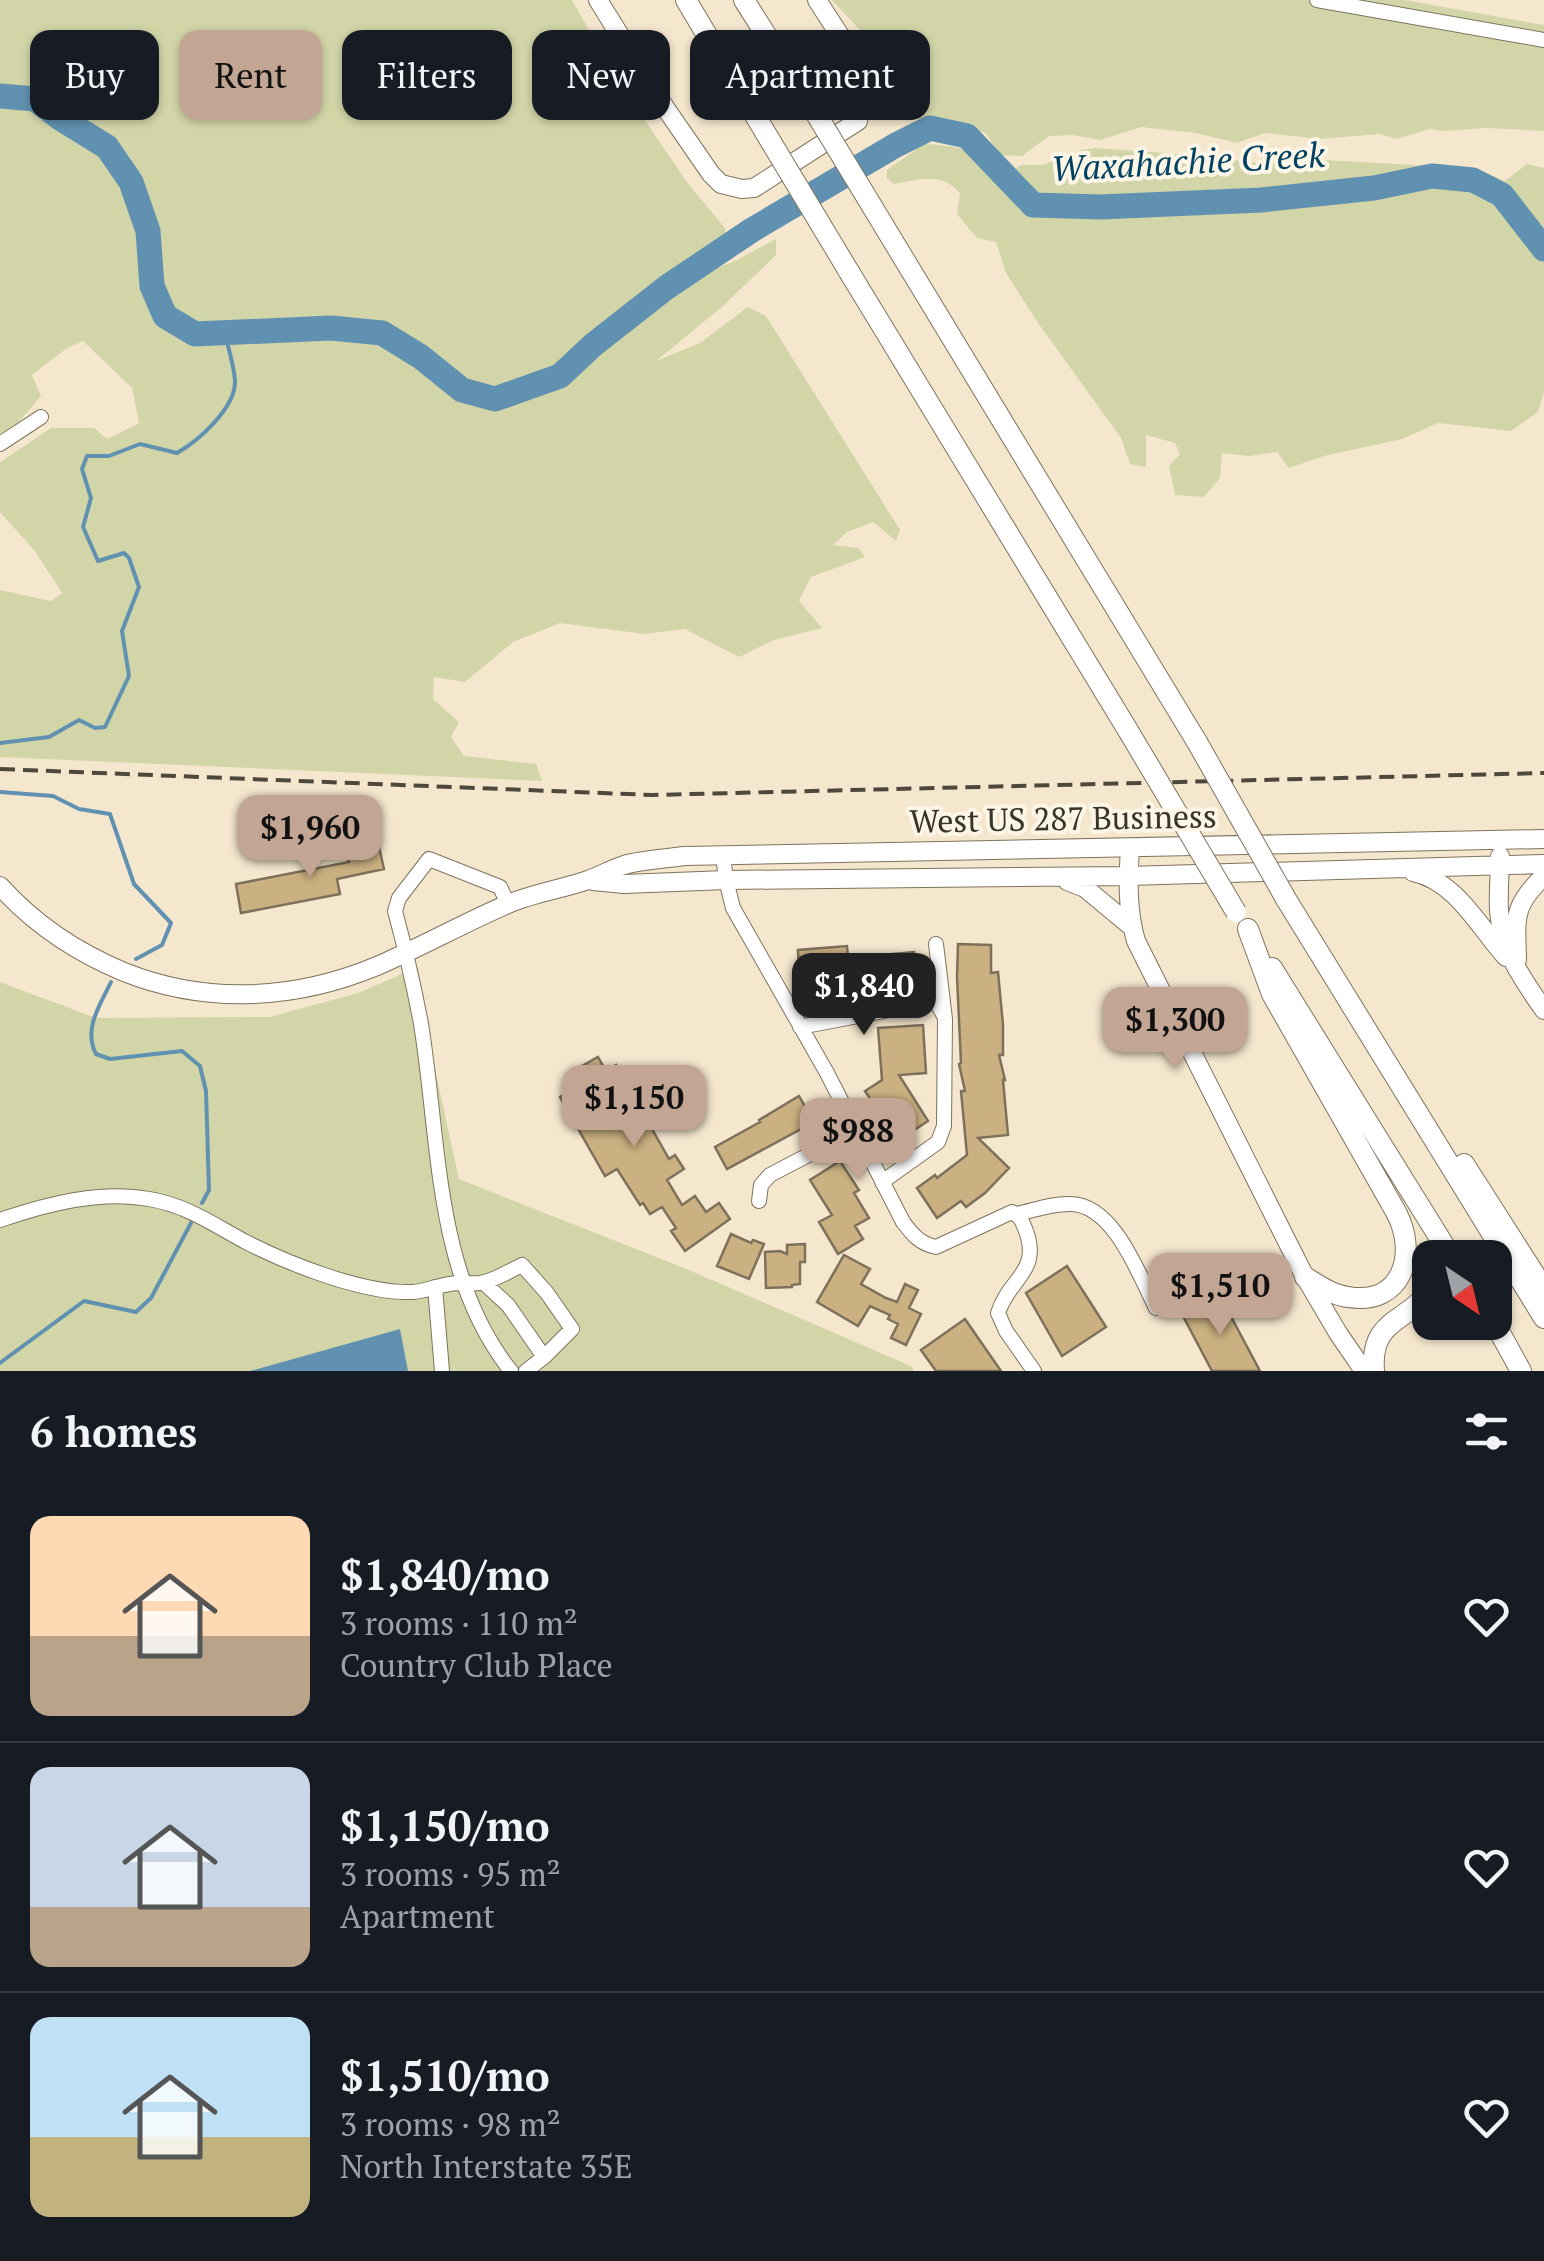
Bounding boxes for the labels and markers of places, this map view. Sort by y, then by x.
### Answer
pin: $1,960 [229,795,391,880]
pin: $1,840 [783,953,945,1038]
pin: $1,300 [1094,987,1256,1072]
pin: $1,150 [553,1065,715,1150]
pin: $988 [799,1098,917,1183]
pin: $1,510 [1139,1253,1301,1338]

